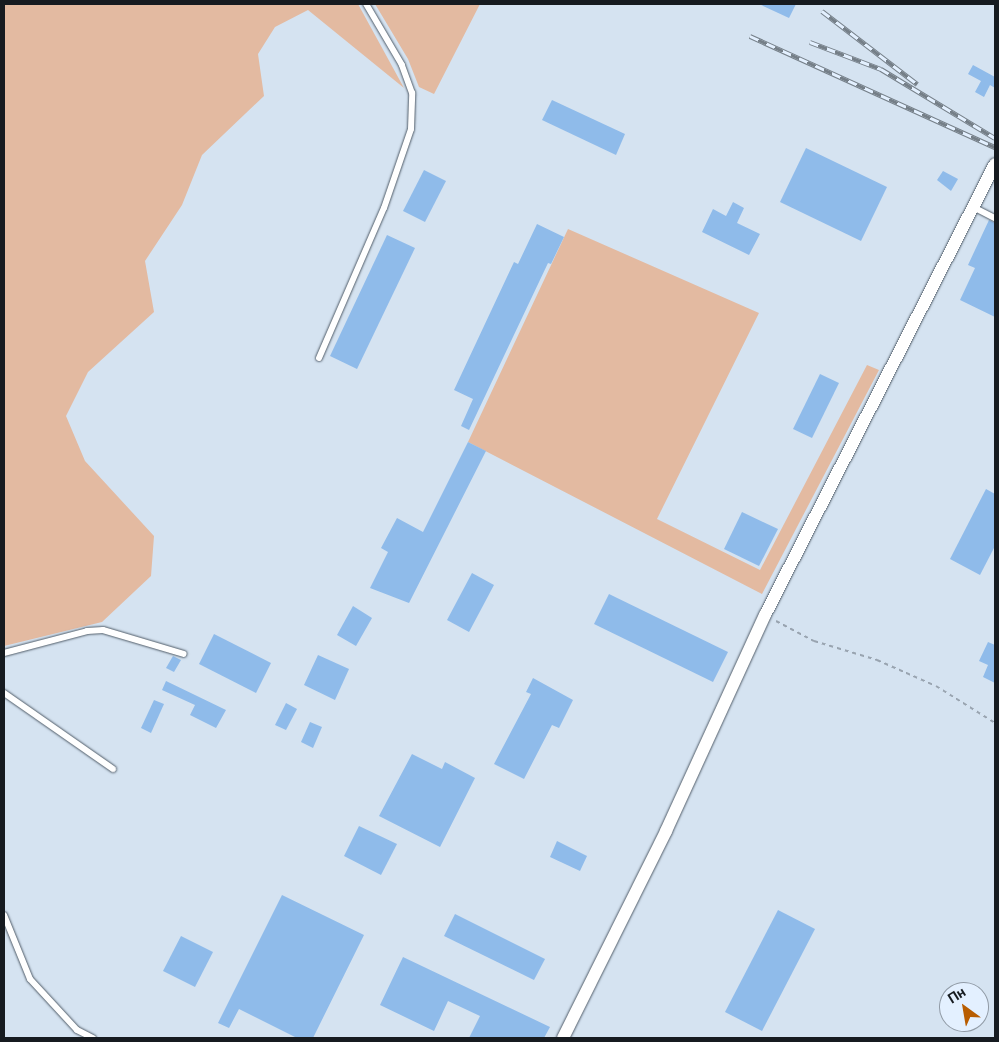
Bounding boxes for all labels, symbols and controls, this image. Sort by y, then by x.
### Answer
north arrow [939,982,989,1032]
text: Пн [945,984,968,1007]

